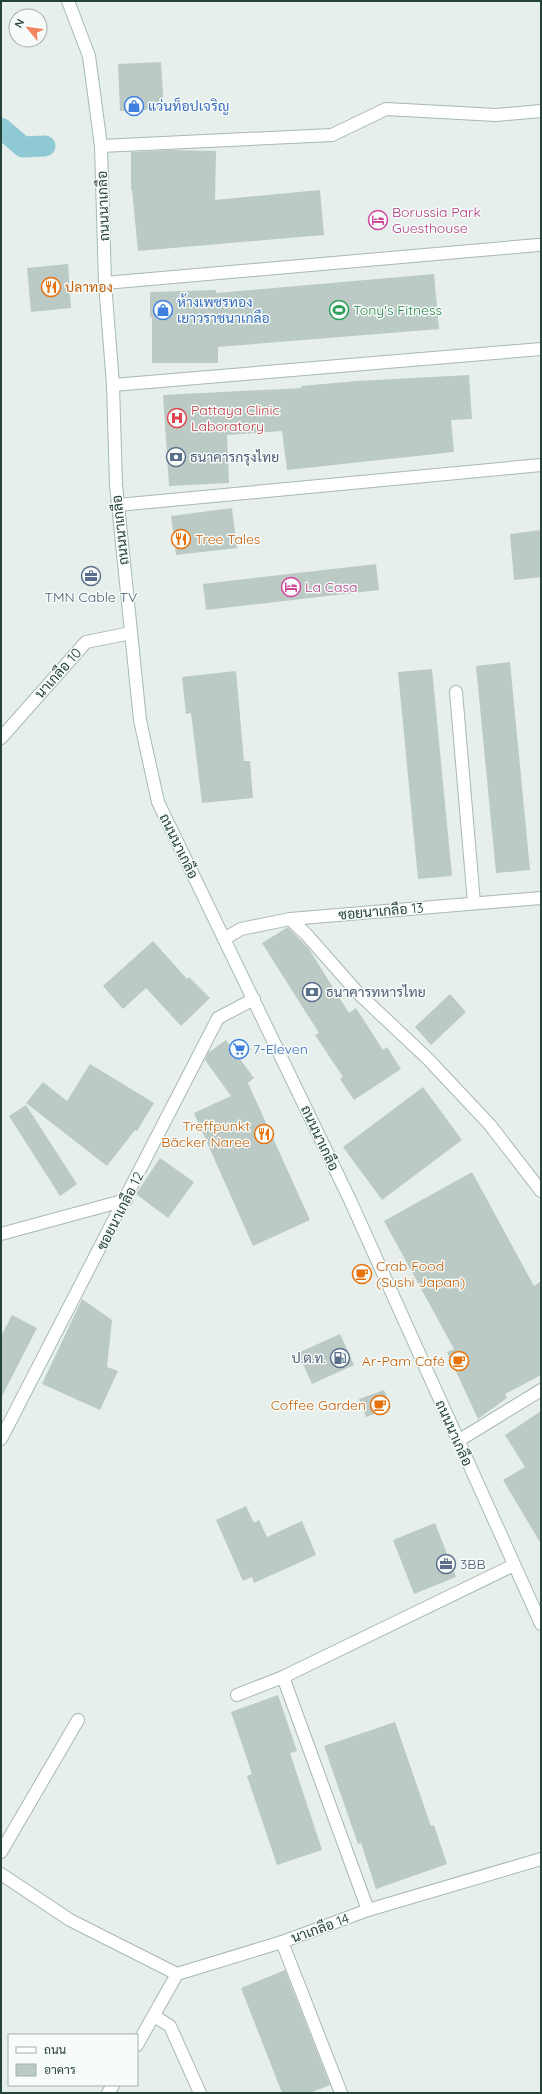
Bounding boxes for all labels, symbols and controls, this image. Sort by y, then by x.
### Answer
north arrow [8,8,48,48]
text: N [11,16,27,30]
shop icon: แว่นท็อปเจริญ [123,95,145,117]
place label: แว่นท็อปเจริญ [148,97,229,115]
street label: ถนนนาเกลือ [93,170,113,242]
place label: Borussia Park Guesthouse [392,203,481,237]
hotel icon: Borussia Park Guesthouse [367,209,389,231]
restaurant icon: ปลาทอง [40,276,62,298]
place label: ปลาทอง [65,278,113,296]
place label: ห้างเพชรทอง เยาวราชนาเกลือ [177,293,270,327]
shop icon: ห้างเพชรทอง เยาวราชนาเกลือ [152,299,174,321]
sports icon: Tony's Fitness [328,299,350,321]
place label: Tony's Fitness [353,301,442,319]
place label: Pattaya Clinic Laboratory [191,401,280,435]
hospital icon: Pattaya Clinic Laboratory [166,407,188,429]
bank icon: ธนาคารกรุงไทย [165,446,187,468]
place label: ธนาคารกรุงไทย [190,448,279,467]
street label: ถนนนาเกลือ [107,494,133,566]
restaurant icon: Tree Tales [170,528,192,550]
place label: Tree Tales [195,530,260,548]
office icon: TMN Cable TV [80,565,102,587]
hotel icon: La Casa [280,576,302,598]
place label: La Casa [305,578,358,596]
place label: TMN Cable TV [45,588,137,606]
street label: นาเกลือ 10 [31,644,85,702]
street label: ถนนนาเกลือ [155,810,203,882]
street label: ซอยนาเกลือ 13 [338,898,424,924]
bank icon: ธนาคารทหารไทย [301,981,323,1003]
place label: ธนาคารทหารไทย [326,983,426,1001]
supermarket icon: 7-Eleven [228,1038,250,1060]
place label: 7-Eleven [253,1040,308,1058]
street label: ถนนนาเกลือ [297,1102,343,1174]
place label: Treffpunkt Bäcker Naree [161,1117,250,1151]
restaurant icon: Treffpunkt Bäcker Naree [253,1123,275,1145]
street label: ซอยนาเกลือ 12 [92,1168,148,1253]
place label: Crab Food (Sushi Japan) [376,1257,465,1291]
cafe icon: Crab Food (Sushi Japan) [351,1263,373,1285]
fuel station icon: ป.ต.ท. [329,1347,351,1369]
place label: ป.ต.ท. [292,1349,326,1367]
cafe icon: Ar-Pam Café [448,1350,470,1372]
place label: Ar-Pam Café [362,1352,445,1370]
cafe icon: Coffee Garden [369,1394,391,1416]
place label: Coffee Garden [271,1396,366,1414]
street label: ถนนนาเกลือ [431,1397,477,1469]
office icon: 3BB [435,1553,457,1575]
place label: 3BB [460,1555,486,1573]
street label: นาเกลือ 14 [288,1909,352,1947]
legend [8,2034,138,2086]
text: ถนน [44,2042,67,2057]
text: อาคาร [44,2062,76,2077]

